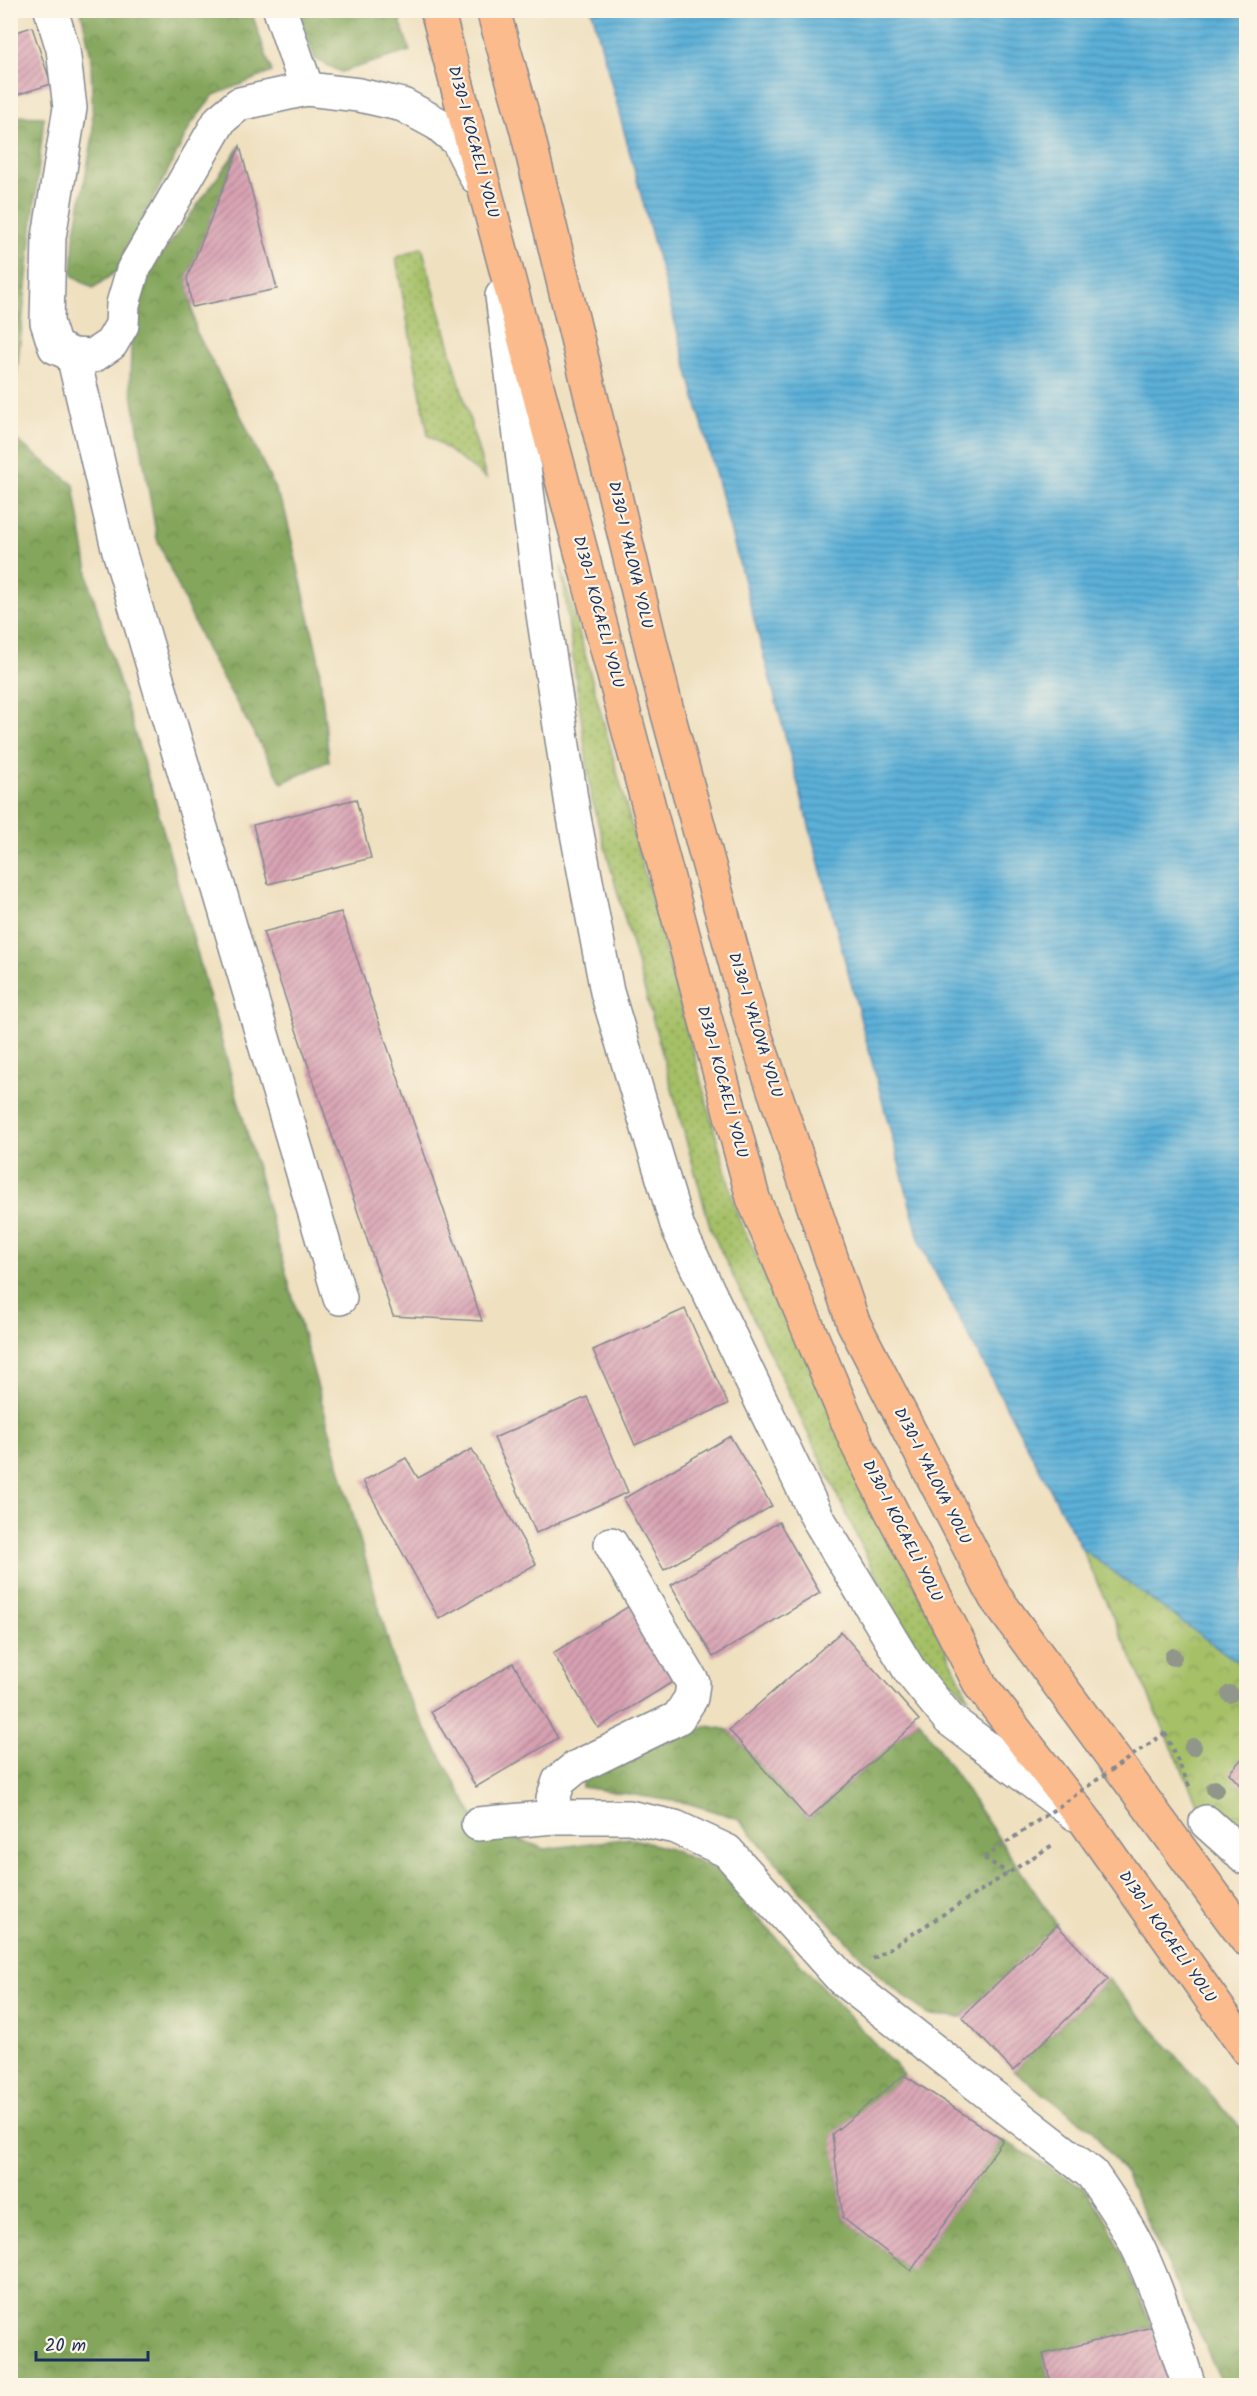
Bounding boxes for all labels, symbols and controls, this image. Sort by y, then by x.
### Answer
street label: D130-1 KOCAELİ YOLU [441,63,505,221]
street label: D130-1 YALOVA YOLU [601,479,659,632]
street label: D130-1 KOCAELİ YOLU [566,533,630,691]
street label: D130-1 YALOVA YOLU [721,949,789,1101]
street label: D130-1 KOCAELİ YOLU [690,1003,754,1161]
street label: D130-1 YALOVA YOLU [887,1403,978,1549]
street label: D130-1 KOCAELİ YOLU [855,1456,949,1607]
street label: D130-1 KOCAELİ YOLU [1112,1866,1222,2009]
scale bar [36,2324,148,2362]
text: 20 m [45,2332,86,2361]

